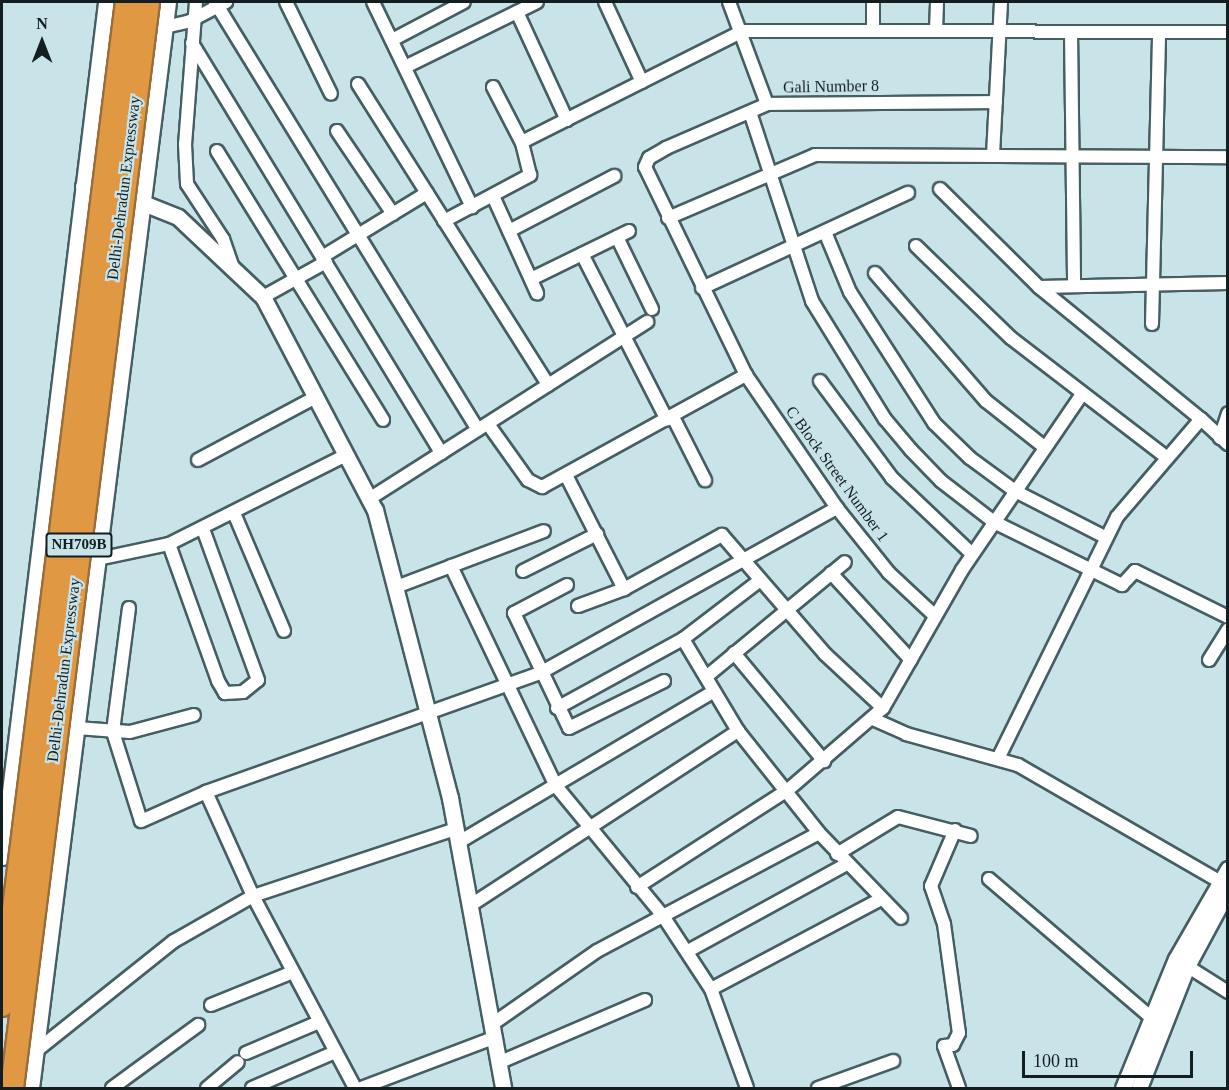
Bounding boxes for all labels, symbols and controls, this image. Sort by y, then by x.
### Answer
north arrow [12,12,72,72]
text: N [36,15,48,32]
street label: Gali Number 8 [783,77,879,97]
street label: Delhi-Dehradun Expressway [103,95,145,281]
street label: C Block Street Number 1 [781,403,893,545]
road number: NH709B [44,533,113,557]
street label: Delhi-Dehradun Expressway [43,577,85,763]
scale bar [1025,1039,1196,1077]
text: 100 m [1033,1051,1079,1071]

